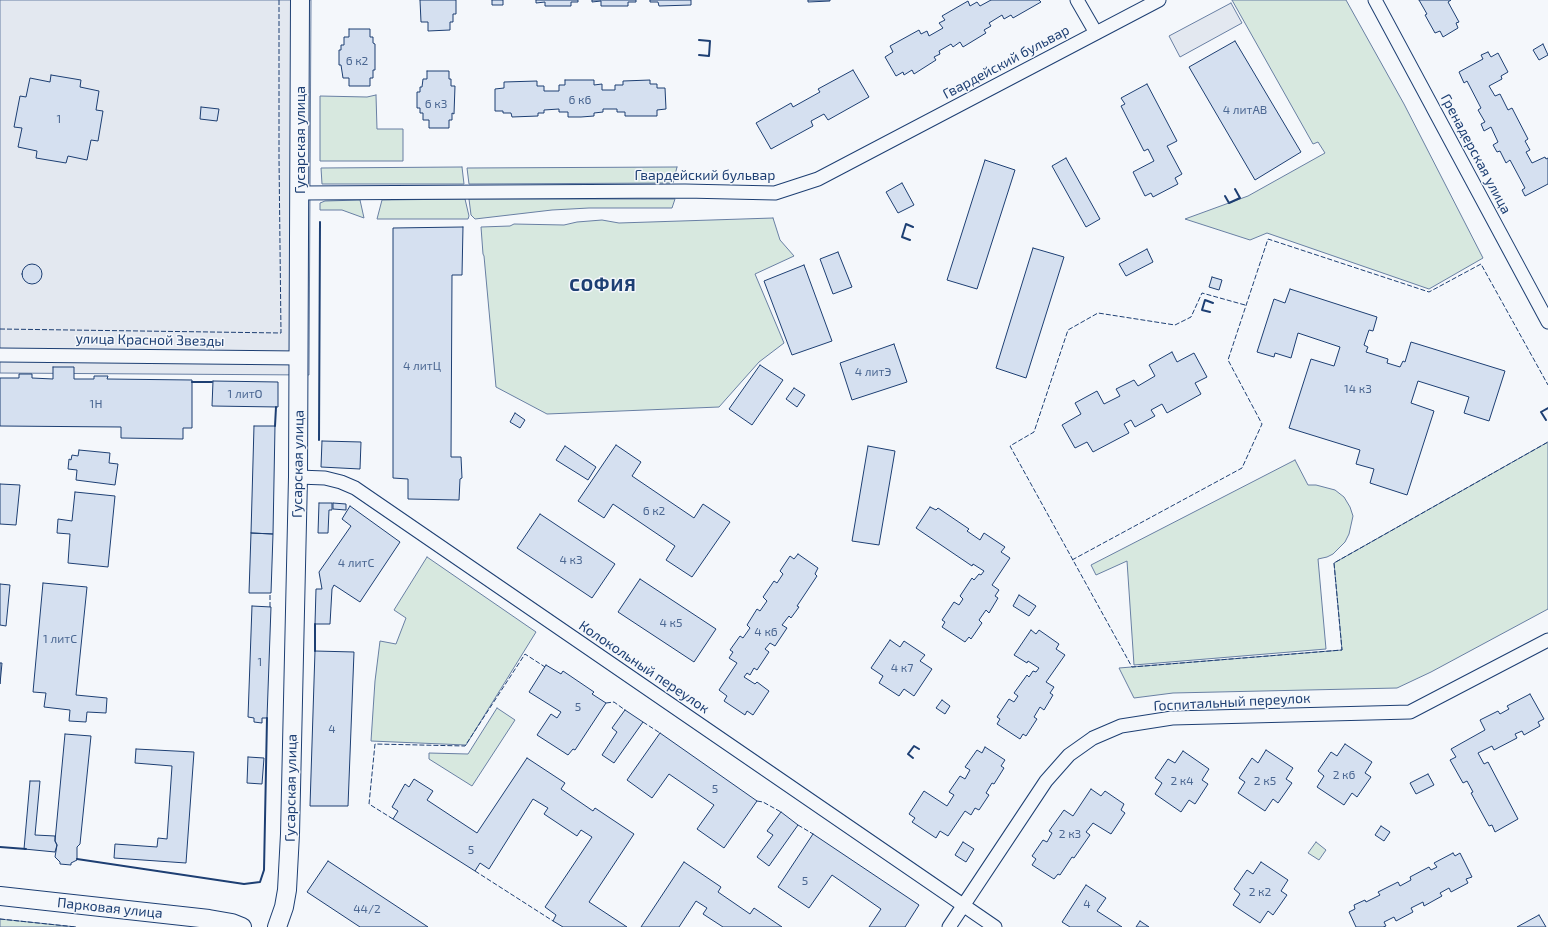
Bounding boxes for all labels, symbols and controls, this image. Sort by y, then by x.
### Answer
street label: Гвардейский бульвар [940,21,1072,103]
house number: 6 к2 [346,54,368,68]
street label: Гусарская улица [292,86,308,194]
street label: Гренадерская улица [1437,91,1515,217]
house number: 6 к6 [569,93,591,107]
house number: 6 к3 [425,97,447,111]
house number: 4 литАВ [1223,103,1267,117]
house number: 1 [57,112,61,126]
street label: Гвардейский бульвар [634,167,776,183]
district label: СОФИЯ [569,274,637,296]
street label: улица Красной Звезды [75,330,225,350]
house number: 4 литЦ [403,359,441,373]
house number: 4 литЭ [855,365,891,379]
house number: 14 к3 [1344,382,1372,396]
house number: 1 литО [227,387,263,401]
house number: 1Н [90,397,102,411]
street label: Гусарская улица [289,410,307,518]
house number: 6 к2 [643,504,665,518]
house number: 4 к3 [559,553,583,567]
house number: 4 литС [338,556,374,570]
house number: 4 к5 [660,616,682,630]
street label: Колокольный переулок [576,617,712,717]
house number: 4 к6 [754,625,778,639]
house number: 1 литС [43,632,77,646]
house number: 1 [258,655,262,669]
house number: 4 к7 [891,661,913,675]
street label: Госпитальный переулок [1153,690,1311,714]
house number: 5 [575,700,581,714]
house number: 4 [328,722,336,736]
street label: Гусарская улица [282,734,300,842]
house number: 2 к6 [1333,768,1355,782]
house number: 2 к4 [1170,774,1194,788]
house number: 2 к5 [1254,774,1276,788]
house number: 5 [712,782,718,796]
house number: 2 к3 [1059,827,1081,841]
house number: 5 [468,843,474,857]
house number: 5 [802,874,808,888]
house number: 2 к2 [1249,885,1271,899]
street label: Парковая улица [56,894,164,922]
house number: 4 [1083,897,1091,911]
house number: 44/2 [353,902,381,916]

